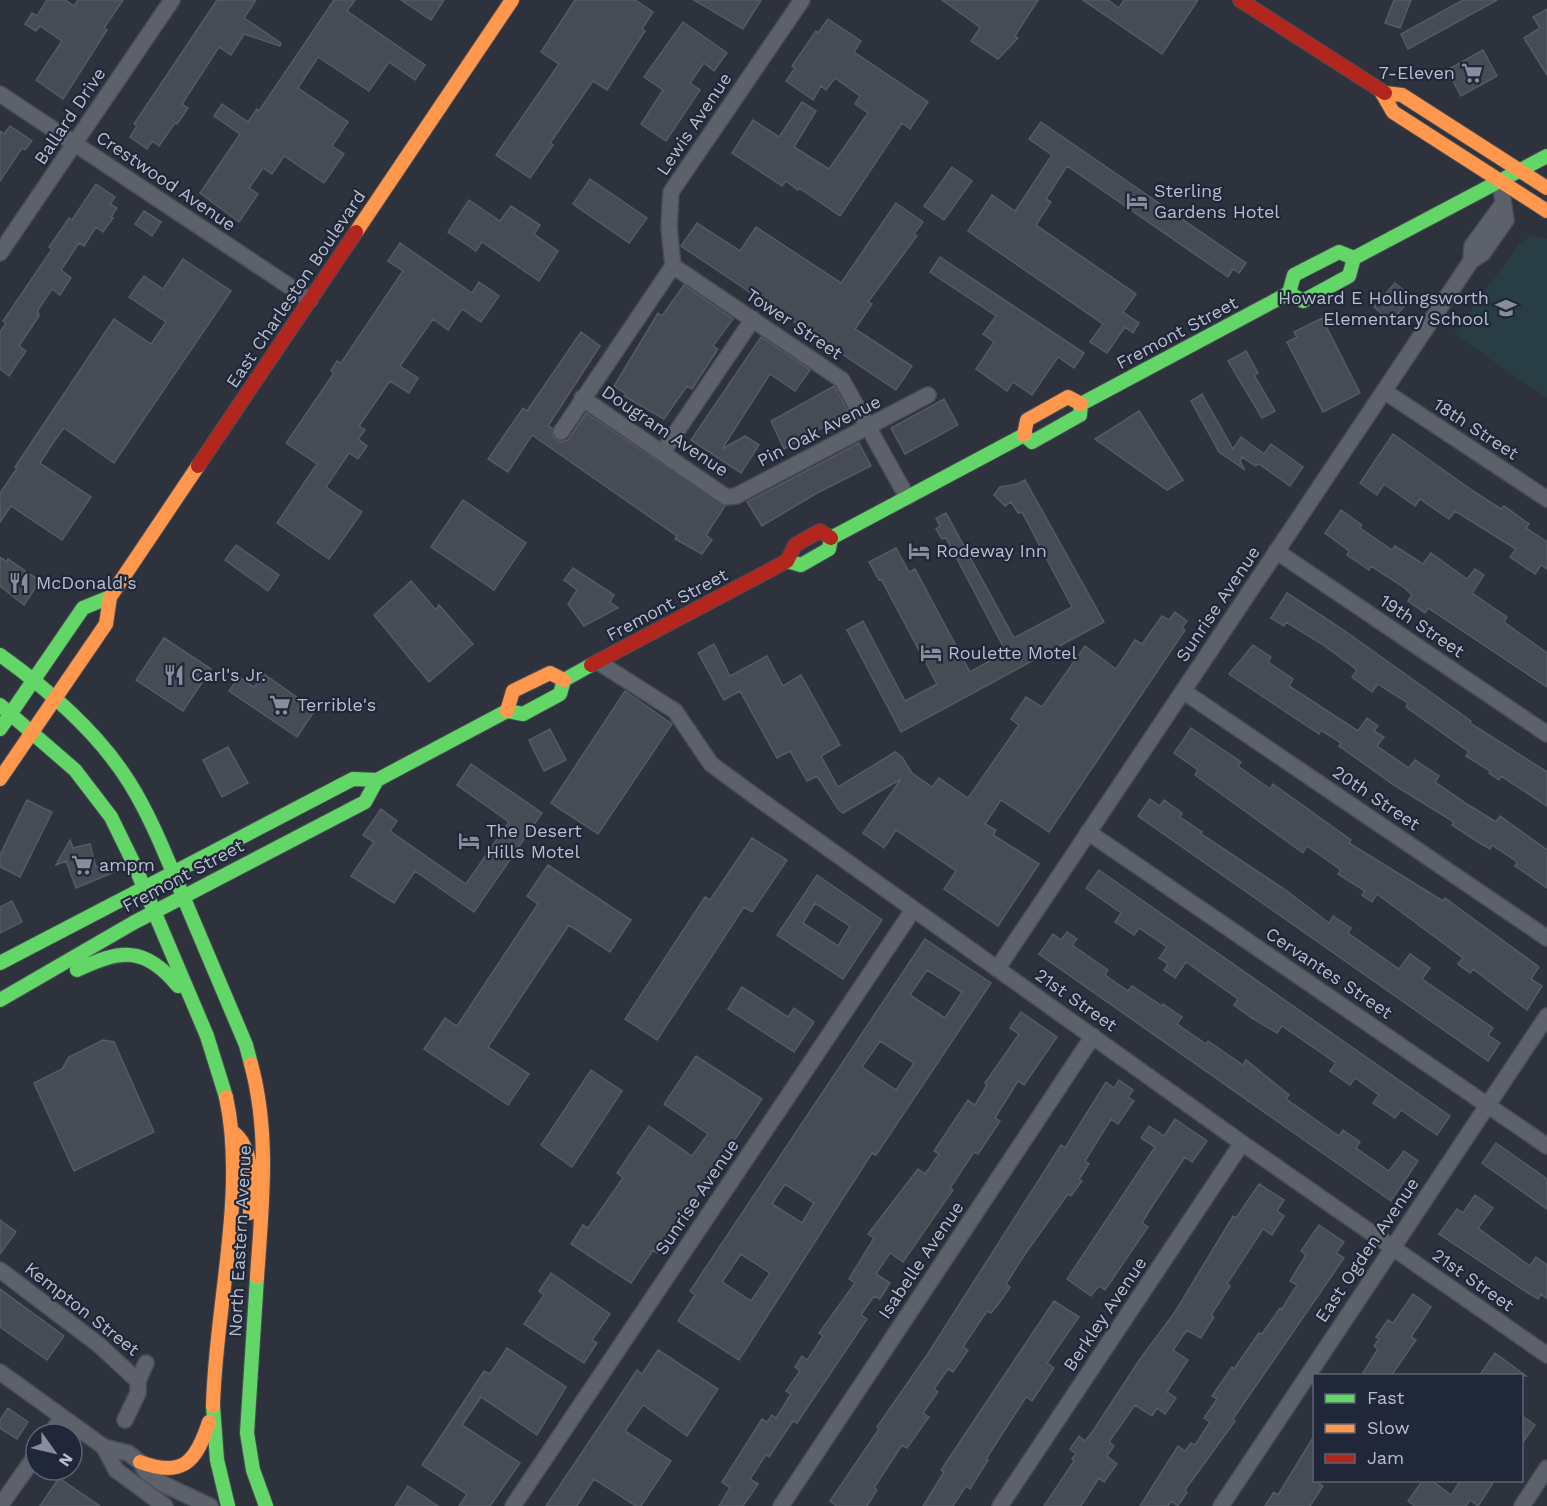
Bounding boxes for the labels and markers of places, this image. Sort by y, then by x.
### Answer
supermarket icon: 7-Eleven [1460,61,1484,85]
place label: 7-Eleven [1379,62,1455,83]
place label: Sterling Gardens Hotel [1154,180,1280,222]
hotel icon: Sterling Gardens Hotel [1125,189,1149,213]
place label: Howard E Hollingsworth Elementary School [1278,287,1489,329]
school or university icon: Howard E Hollingsworth Elementary School [1494,296,1518,320]
hotel icon: Rodeway Inn [907,539,931,563]
place label: Rodeway Inn [936,540,1047,561]
restaurant icon: McDonald's [7,571,31,595]
place label: McDonald's [36,572,137,593]
hotel icon: Roulette Motel [919,641,943,665]
place label: Roulette Motel [948,642,1077,663]
restaurant icon: Carl's Jr. [162,663,186,687]
place label: Carl's Jr. [191,664,266,685]
supermarket icon: Terrible's [268,693,292,717]
place label: Terrible's [297,694,376,715]
place label: The Desert Hills Motel [486,820,582,862]
hotel icon: The Desert Hills Motel [457,829,481,853]
supermarket icon: ampm [70,853,94,877]
place label: ampm [99,854,155,875]

